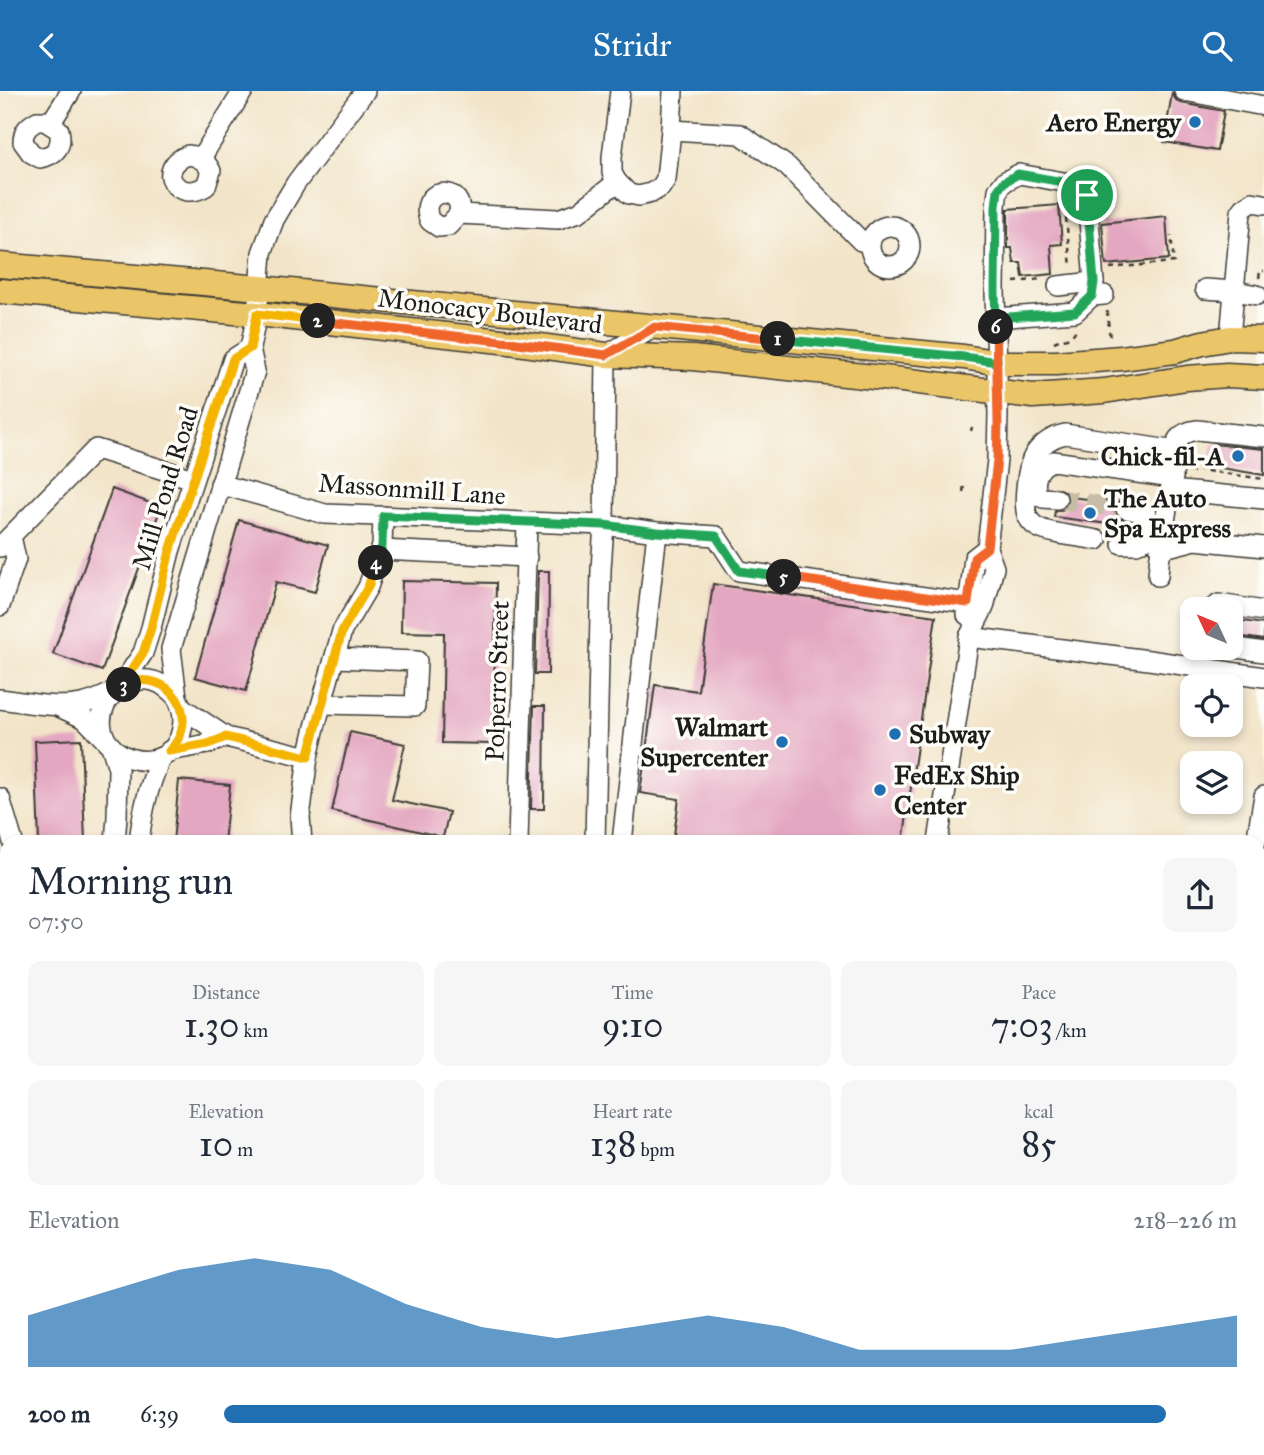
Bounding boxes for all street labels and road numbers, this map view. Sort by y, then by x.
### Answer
street label: Monocacy Boulevard [376,281,604,341]
street label: Mill Pond Road [125,402,205,574]
street label: Massonmill Lane [317,466,507,512]
street label: Polperro Street [478,600,516,762]

